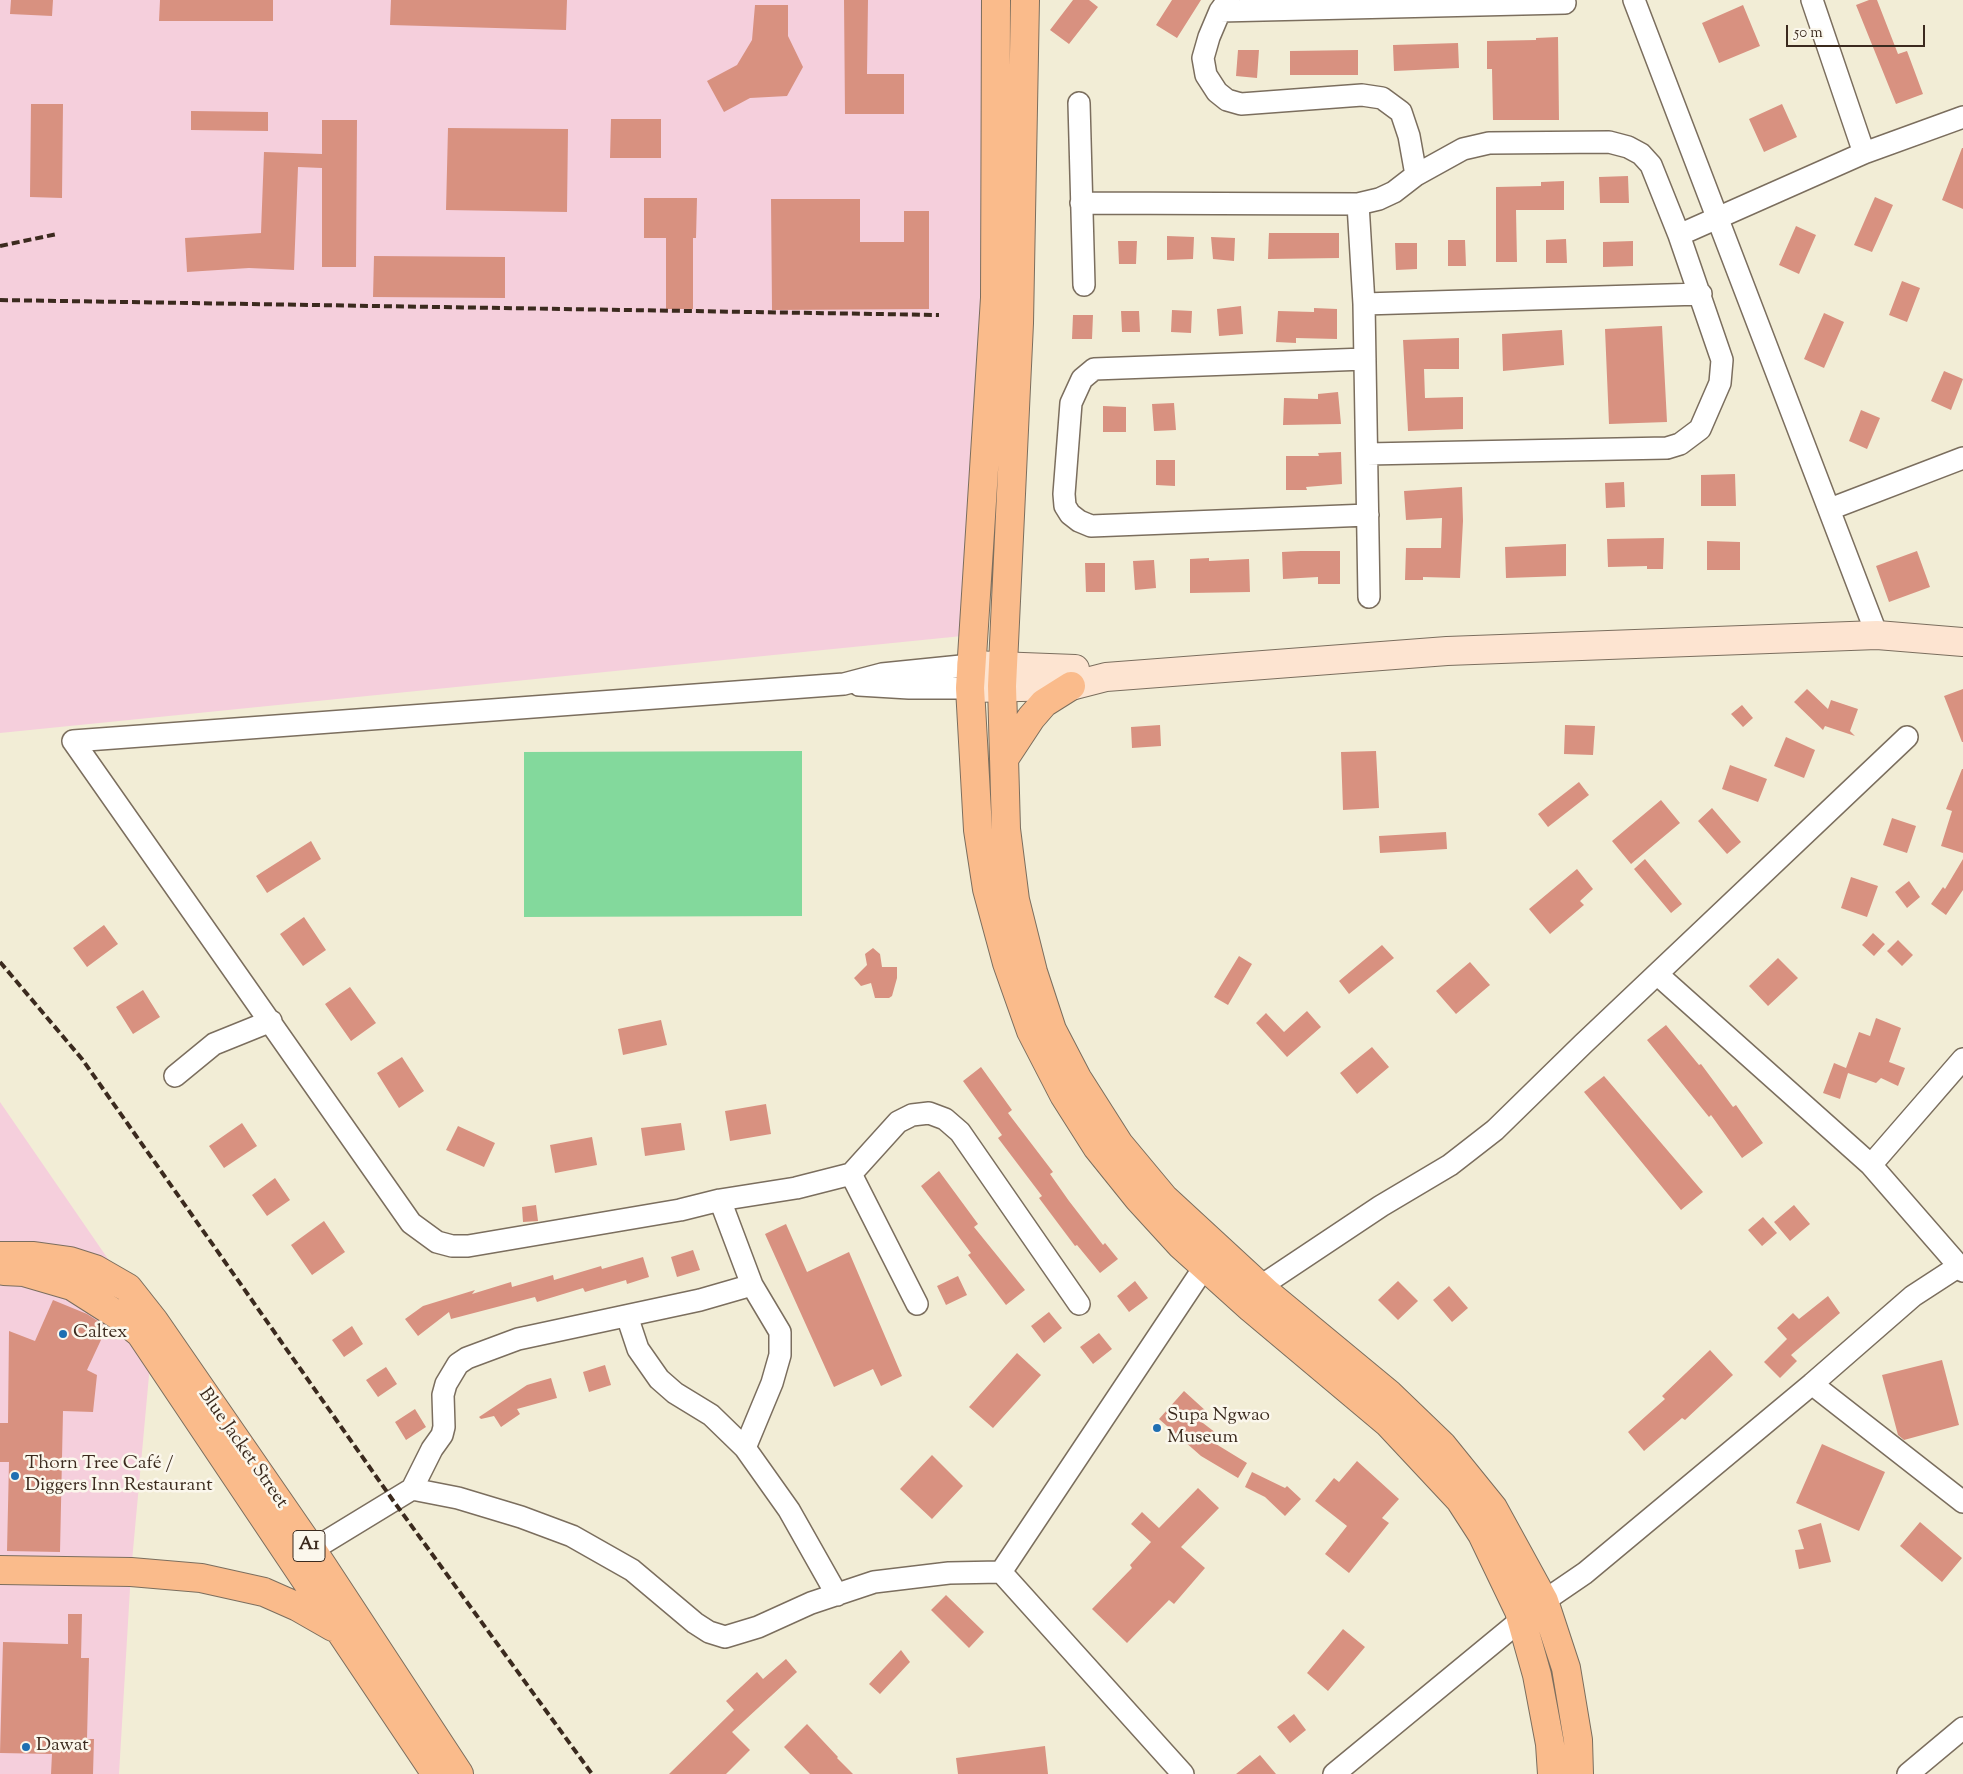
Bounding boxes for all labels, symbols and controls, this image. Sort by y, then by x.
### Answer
scale bar [1788,15,1927,47]
text: 50 m [1794,23,1823,44]
place label: Caltex [73,1323,127,1345]
marker: Caltex [57,1328,69,1340]
street label: Blue Jacket Street [192,1384,292,1514]
place label: Supa Ngwao Museum [1167,1406,1270,1450]
marker: Supa Ngwao Museum [1151,1422,1163,1434]
place label: Thorn Tree Café / Diggers Inn Restaurant [25,1454,213,1498]
marker: Thorn Tree Café / Diggers Inn Restaurant [9,1470,21,1482]
road number: A1 [293,1530,325,1562]
place label: Dawat [36,1736,89,1758]
marker: Dawat [20,1741,32,1753]

